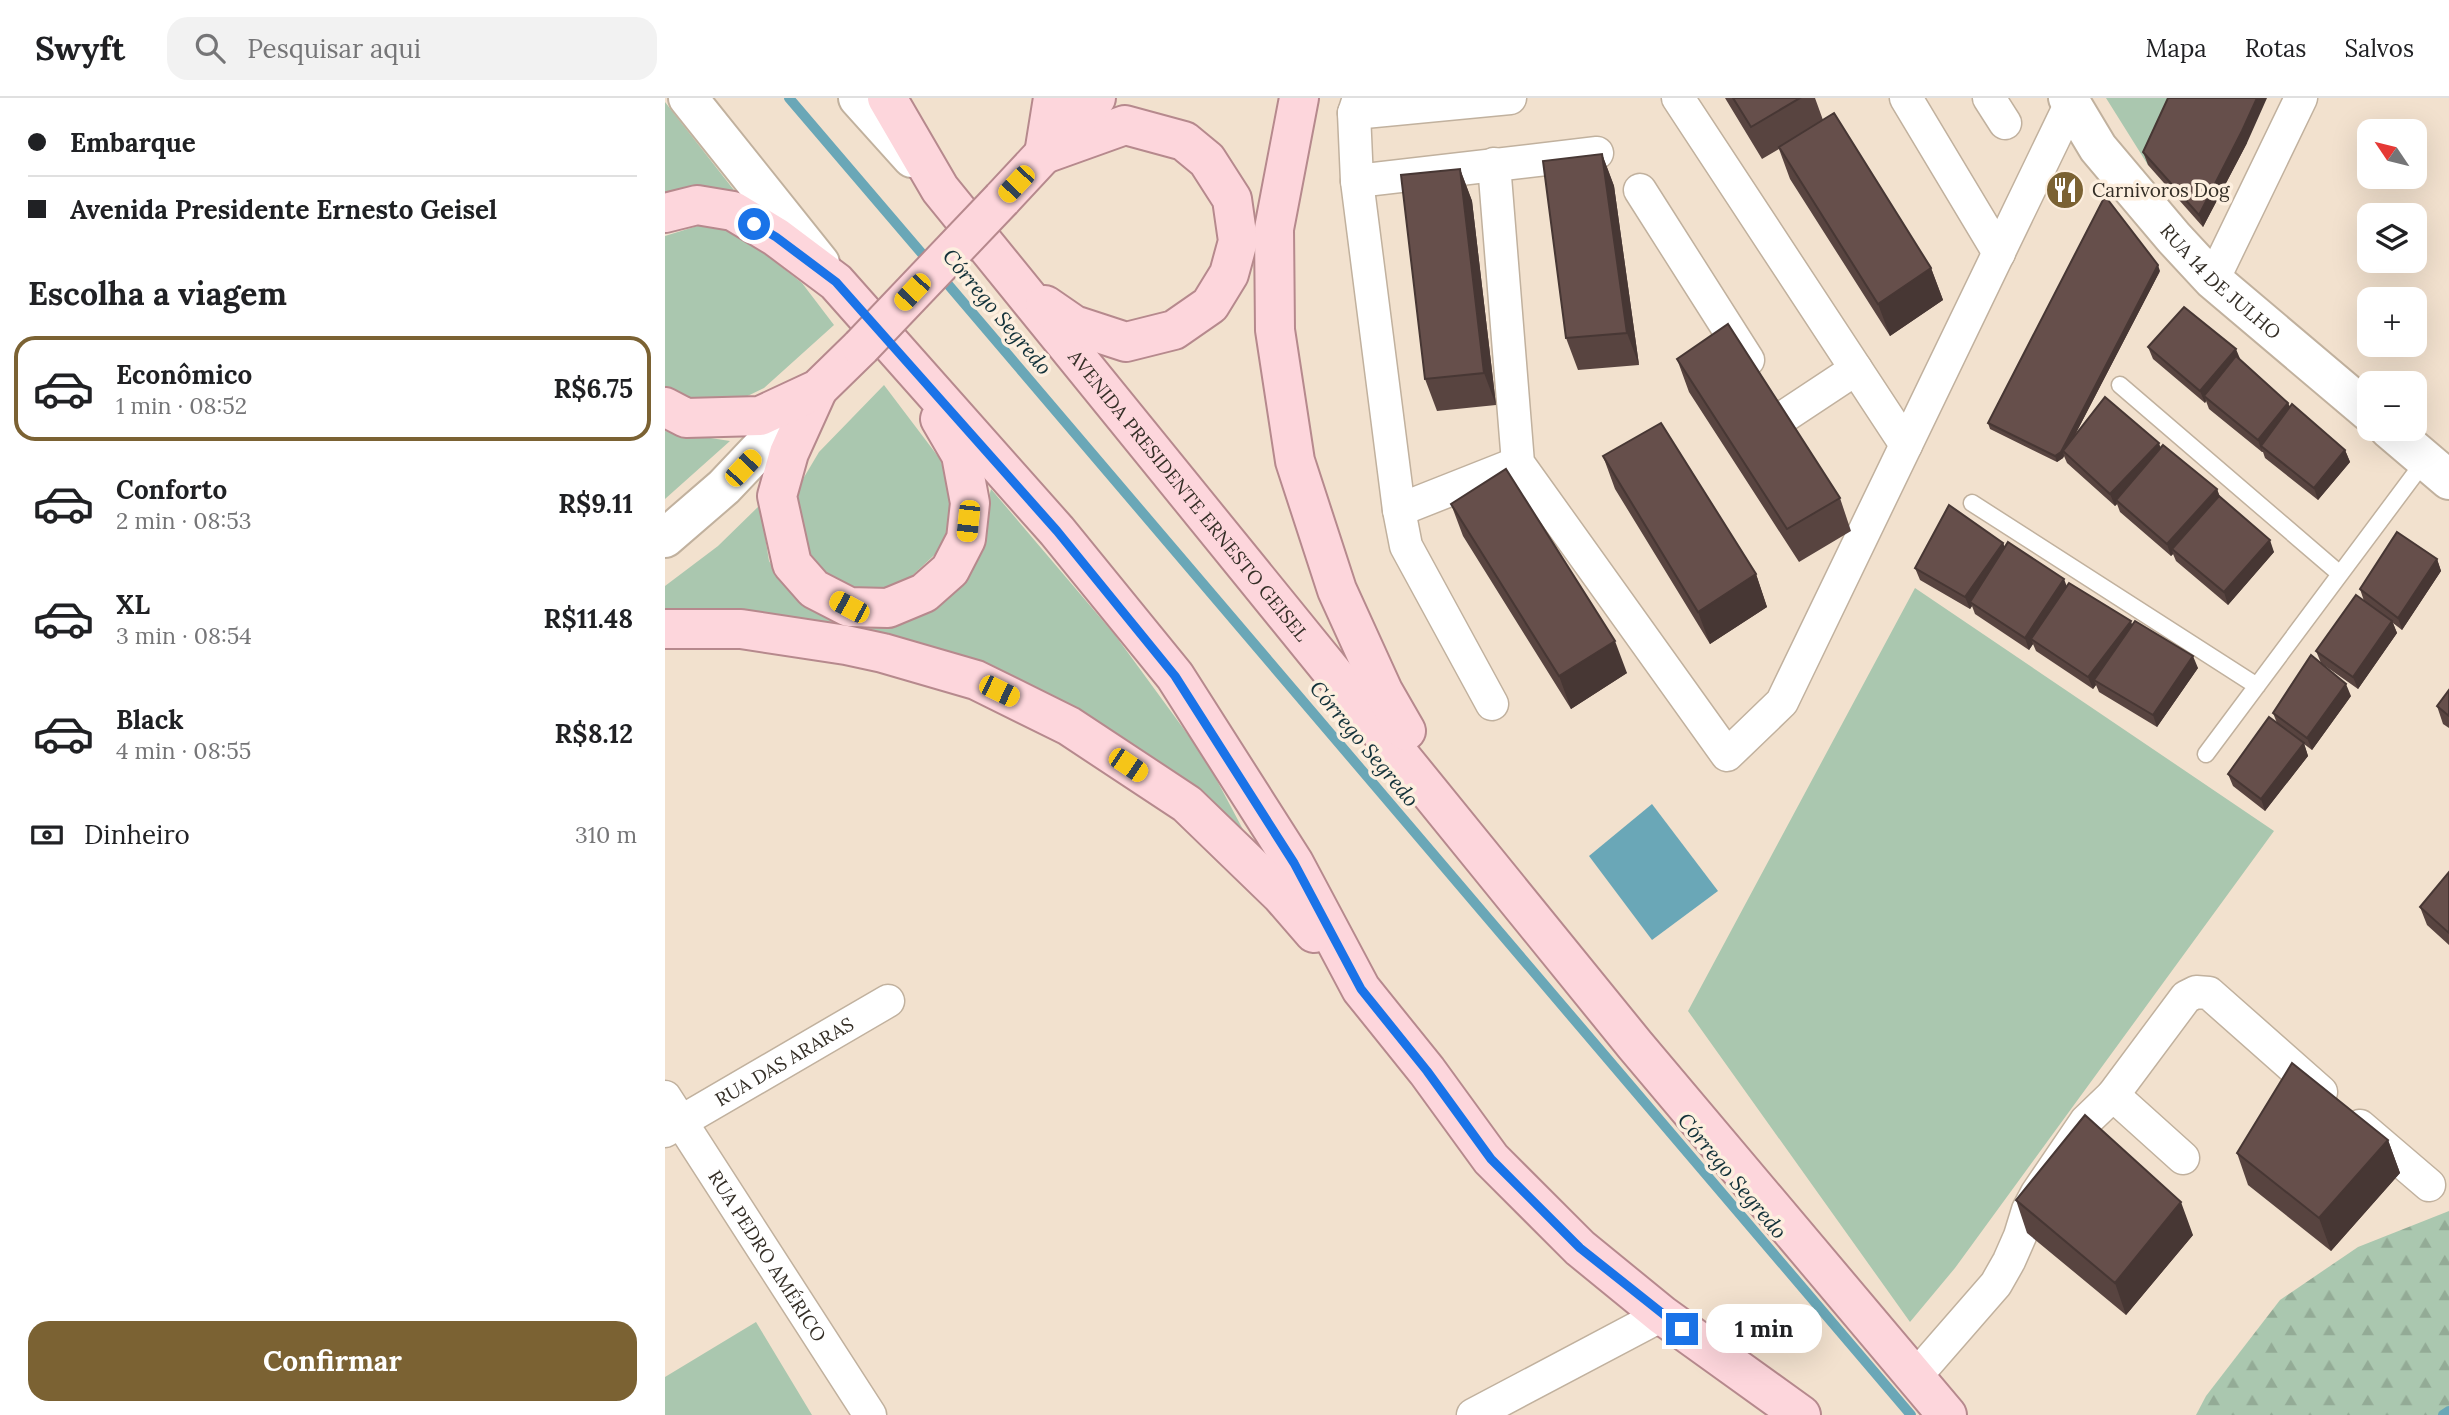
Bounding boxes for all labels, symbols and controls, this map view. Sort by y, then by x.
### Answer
search box [167,17,657,80]
text: Swyft [35,27,125,69]
icon: search [191,29,229,67]
text: Pesquisar aqui [247,32,421,65]
text: Mapa [2146,33,2207,64]
text: Rotas [2245,33,2306,64]
text: Salvos [2344,33,2414,64]
north arrow [2357,119,2427,189]
map controls [2357,119,2427,441]
text: Embarque [70,126,196,159]
car [994,161,1039,207]
restaurant icon: Carnivoros Dog [2044,169,2086,211]
place label: Carnivoros Dog [2092,178,2230,202]
text: Avenida Presidente Ernesto Geisel [70,193,497,226]
button: layers [2357,203,2427,273]
route start [738,208,770,240]
street label: RUA 14 DE JULHO [2155,219,2286,344]
water label: Córrego Segredo [937,243,1058,380]
car [890,269,935,315]
text: Escolha a viagem [28,273,287,314]
button: + [2357,287,2427,357]
street label: AVENIDA PRESIDENTE ERNESTO GEISEL [1063,344,1314,646]
icon: car [32,357,95,420]
text: Econômico [116,358,252,391]
button: − [2357,371,2427,441]
text: R$6.75 [553,372,633,405]
text: 1 min · 08:52 [116,391,247,420]
car [721,445,766,491]
icon: car [32,472,95,535]
text: Conforto [116,473,227,506]
text: R$9.11 [558,487,633,520]
car [956,499,981,543]
text: 2 min · 08:53 [116,506,252,535]
icon: car [32,587,95,650]
text: XL [116,588,150,621]
car [826,588,873,626]
text: R$11.48 [544,602,633,635]
text: 3 min · 08:54 [116,621,252,650]
car [976,672,1023,710]
water label: Córrego Segredo [1304,675,1425,812]
icon: car [32,702,95,765]
text: Black [116,703,184,736]
text: R$8.12 [555,717,633,750]
text: 4 min · 08:55 [116,736,251,765]
car [1105,745,1152,785]
icon: cash [28,816,66,854]
text: Dinheiro [84,818,190,851]
text: 310 m [575,820,637,849]
street label: RUA DAS ARARAS [711,1012,858,1111]
water label: Córrego Segredo [1672,1107,1793,1244]
street label: RUA PEDRO AMÉRICO [703,1165,832,1346]
callout: 1 min [1707,1304,1822,1354]
route end [1666,1313,1698,1345]
text: 1 min [1735,1314,1793,1343]
button: Confirmar [28,1321,637,1401]

